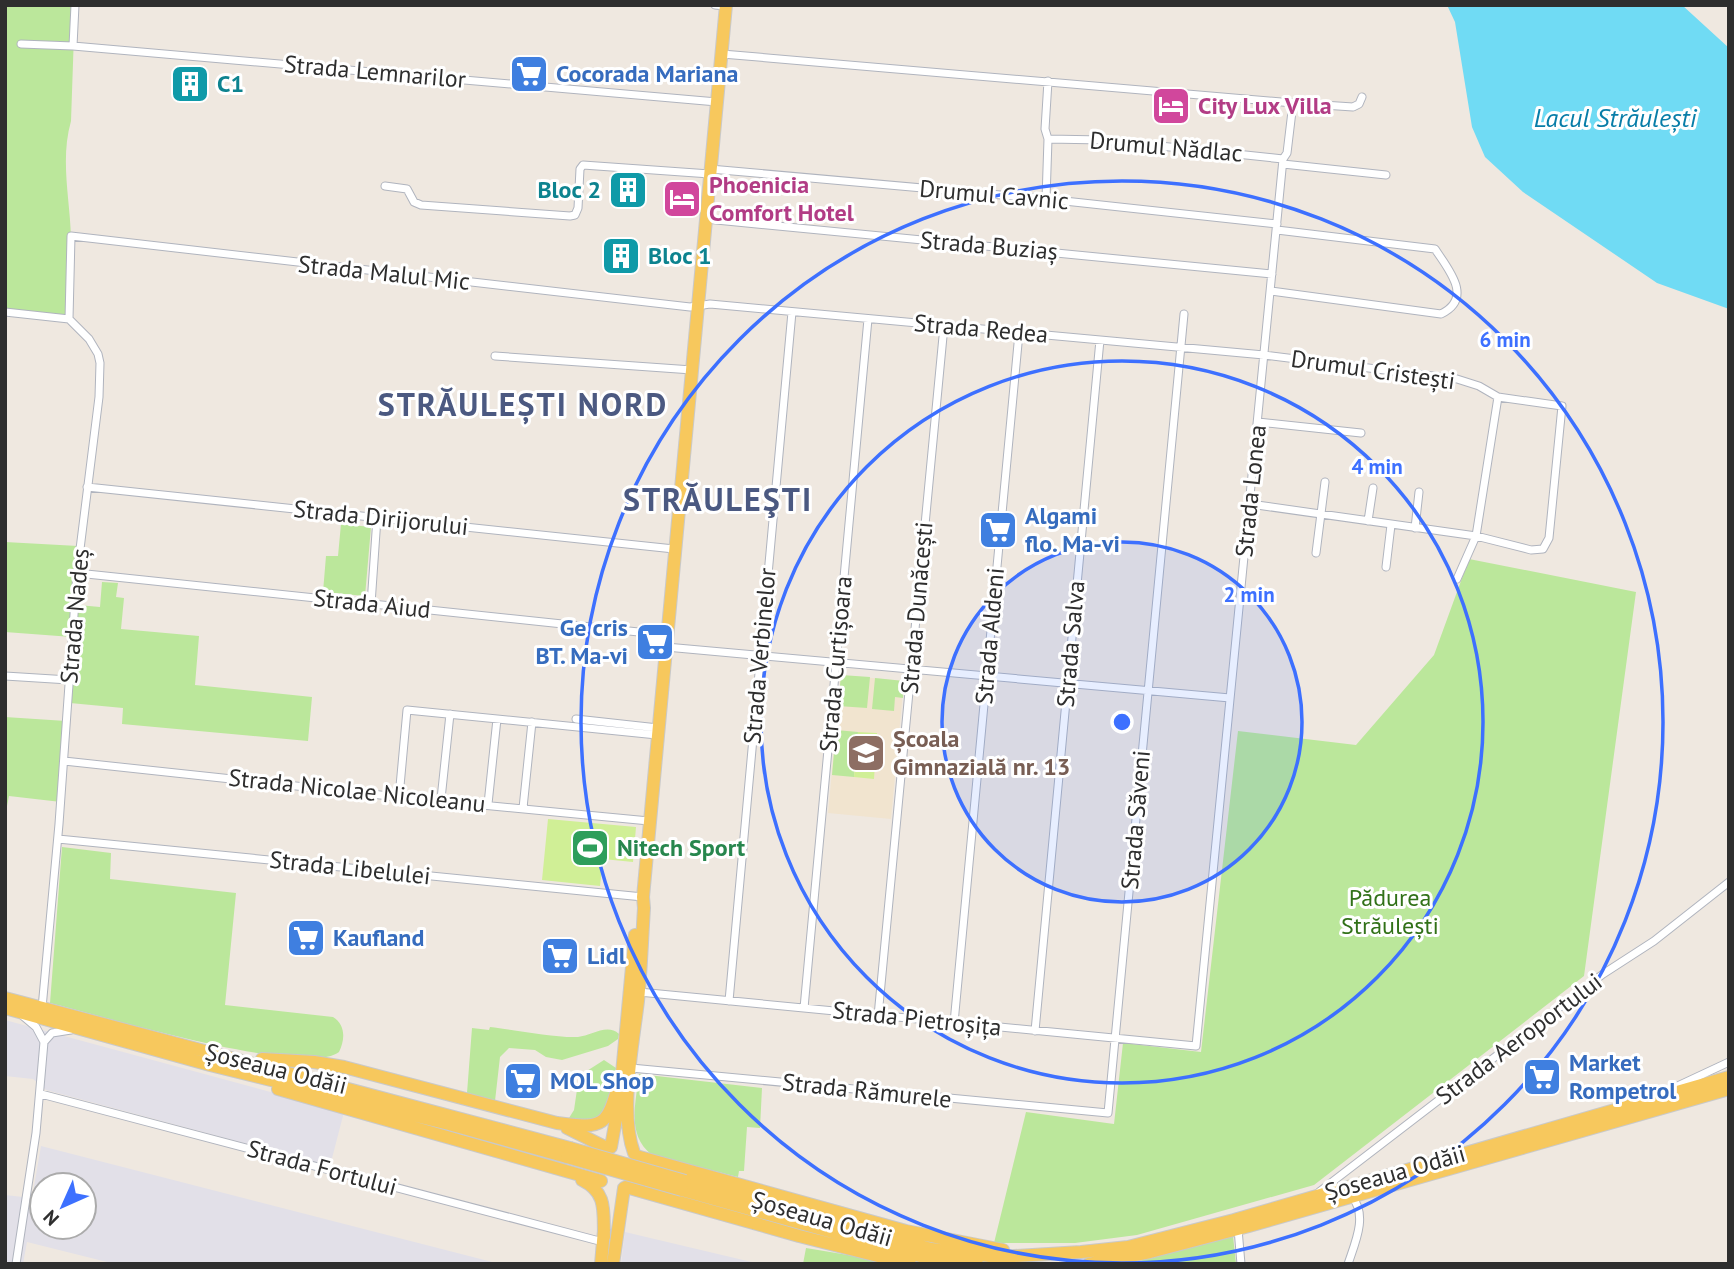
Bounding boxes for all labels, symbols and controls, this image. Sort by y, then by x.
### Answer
street label: Strada Lemnarilor [283,48,467,95]
supermarket icon: Cocorada Mariana [508,53,550,95]
place label: Cocorada Mariana [556,58,738,89]
building icon: C1 [169,63,211,105]
place label: C1 [217,68,244,99]
hotel icon: City Lux Villa [1150,85,1192,127]
place label: City Lux Villa [1198,90,1332,121]
water label: Lacul Străulești [1534,101,1698,134]
street label: Drumul Nădlac [1088,124,1244,169]
building icon: Bloc 2 [607,169,649,211]
place label: Phoenicia Comfort Hotel [709,169,855,228]
street label: Drumul Cavnic [918,173,1070,216]
place label: Bloc 2 [537,174,601,205]
hotel icon: Phoenicia Comfort Hotel [661,178,703,220]
street label: Strada Buziaș [919,224,1059,267]
building icon: Bloc 1 [600,235,642,277]
place label: Bloc 1 [648,240,712,271]
street label: Strada Malul Mic [297,248,472,297]
street label: Strada Redea [913,307,1049,350]
text: 6 min [1479,326,1531,353]
street label: Drumul Cristești [1289,343,1457,396]
district label: STRĂULEȘTI NORD [378,383,668,425]
street label: Strada Lonea [1228,423,1273,559]
text: 4 min [1351,453,1403,480]
district label: STRĂULEŞTI [623,478,813,520]
street label: Strada Dirijorului [292,493,470,542]
place label: Algami flo. Ma-vi [1025,500,1120,559]
supermarket icon: Algami flo. Ma-vi [977,509,1019,551]
street label: Strada Dunăcești [894,520,939,695]
street label: Strada Nadeș [53,547,96,685]
street label: Strada Aldeni [968,566,1011,706]
street label: Strada Verbinelor [736,567,783,745]
street label: Strada Curtișoara [812,575,859,753]
street label: Strada Salva [1050,579,1091,709]
text: 2 min [1223,581,1275,608]
street label: Strada Aiud [312,582,432,625]
place label: Ge cris BT. Ma-vi [536,612,628,671]
supermarket icon: Ge cris BT. Ma-vi [634,621,676,663]
centre of rings [1110,710,1134,734]
place label: Școala Gimnazială nr. 13 [893,723,1070,782]
school or university icon: Școala Gimnazială nr. 13 [845,732,887,774]
street label: Strada Săveni [1114,749,1157,891]
street label: Strada Nicolae Nicoleanu [227,762,487,819]
sports icon: Nitech Sport [569,827,611,869]
place label: Nitech Sport [617,832,746,863]
street label: Strada Libelulei [268,844,432,891]
park label: Pădurea Străulești [1341,882,1439,941]
supermarket icon: Kaufland [285,917,327,959]
place label: Kaufland [333,922,424,953]
supermarket icon: Lidl [539,935,581,977]
place label: Lidl [587,940,627,971]
street label: Strada Aeroportului [1429,966,1608,1111]
street label: Strada Pietroșița [831,994,1003,1043]
street label: Șoseaua Odăii [202,1036,350,1101]
place label: Market Rompetrol [1569,1047,1677,1106]
supermarket icon: Market Rompetrol [1521,1056,1563,1098]
supermarket icon: MOL Shop [502,1060,544,1102]
place label: MOL Shop [550,1065,654,1096]
street label: Strada Rămurele [781,1066,953,1115]
street label: Strada Fortului [244,1133,400,1202]
street label: Șoseaua Odăii [1321,1138,1469,1207]
north arrow [28,1171,98,1241]
street label: Șoseaua Odăii [748,1184,896,1253]
text: N [38,1205,64,1231]

